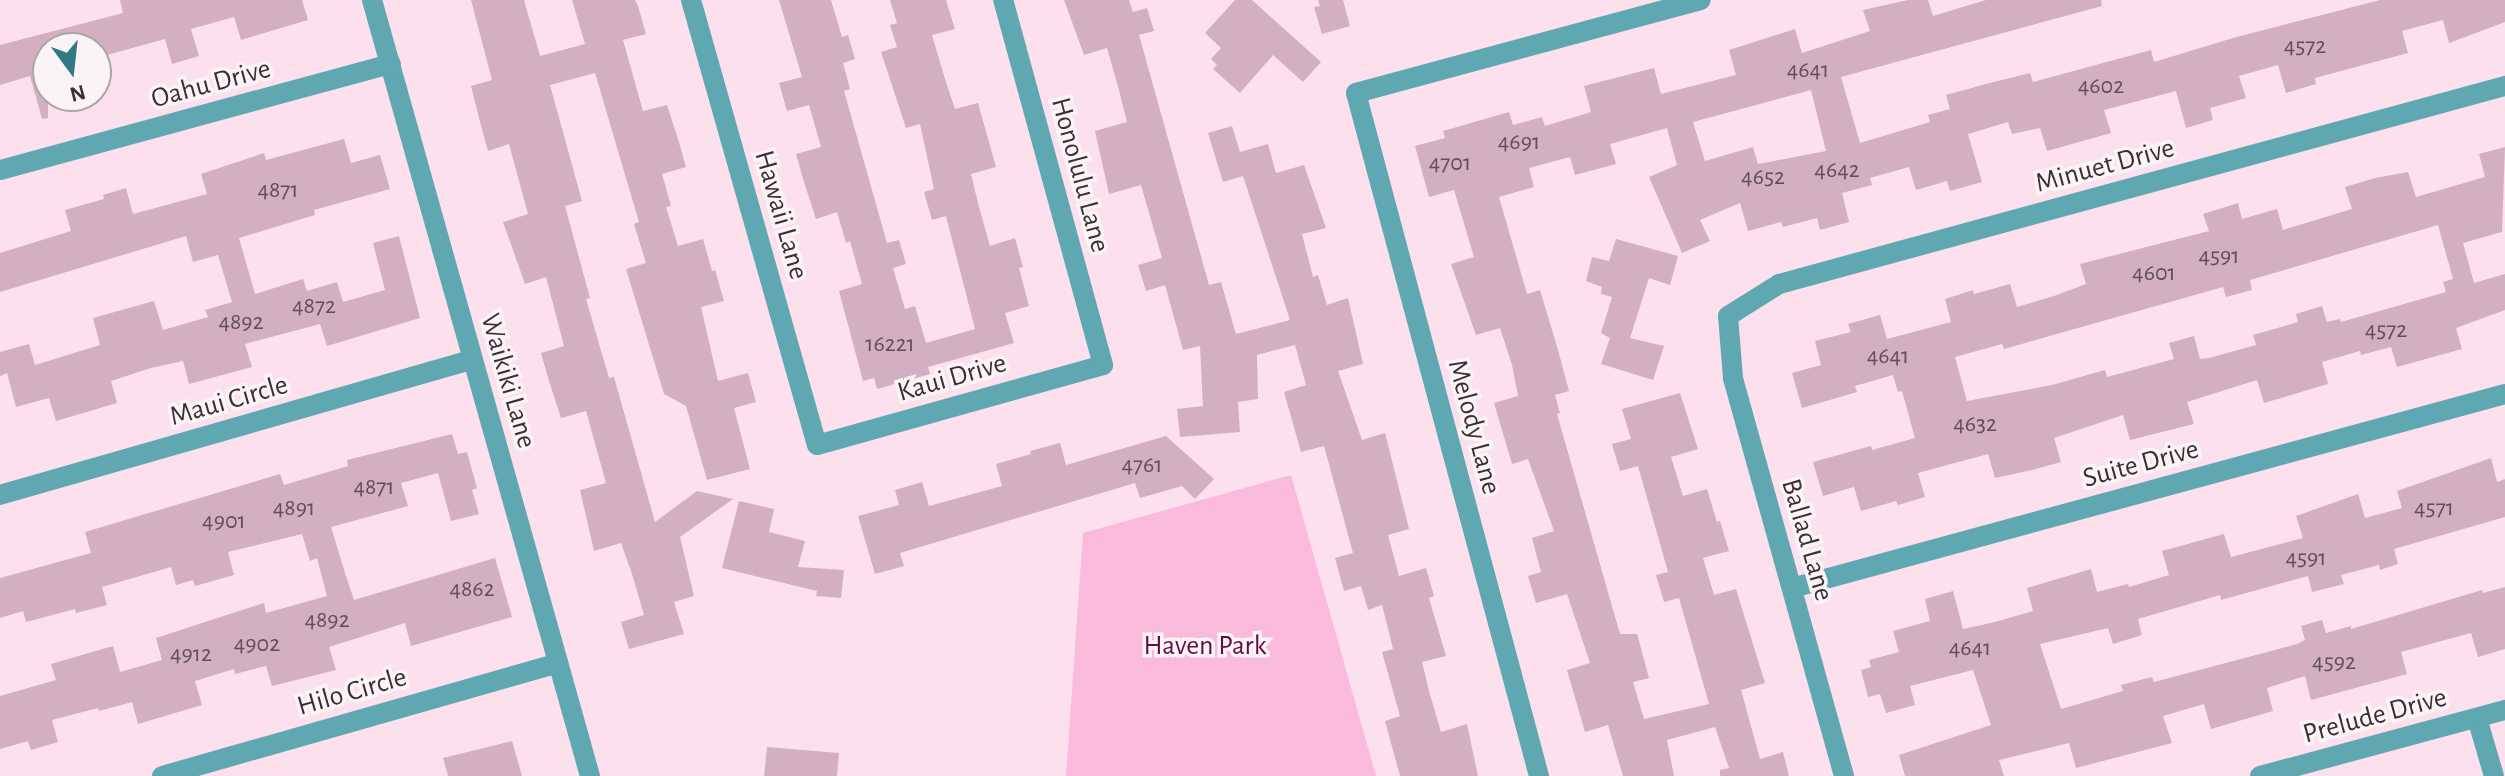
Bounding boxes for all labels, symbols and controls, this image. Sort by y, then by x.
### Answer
north arrow [32,32,112,112]
house number: 4572 [2284,33,2326,61]
street label: Oahu Drive [148,52,274,116]
house number: 4641 [1787,57,1829,85]
house number: 4602 [2078,73,2124,101]
text: N [67,81,88,106]
street label: Honolulu Lane [1043,94,1117,256]
house number: 4691 [1498,129,1540,157]
street label: Minuet Drive [2032,131,2178,201]
street label: Hawaii Lane [747,147,815,283]
house number: 4701 [1429,150,1471,178]
house number: 4642 [1814,157,1860,185]
house number: 4652 [1741,164,1785,192]
house number: 4871 [257,177,299,205]
house number: 4591 [2198,243,2240,271]
house number: 4601 [2132,260,2176,288]
house number: 4872 [292,293,336,321]
house number: 4892 [218,309,264,337]
street label: Waikiki Lane [473,310,543,452]
house number: 4572 [2365,317,2407,345]
house number: 16221 [865,331,915,359]
house number: 4641 [1867,343,1909,371]
street label: Kaui Drive [894,346,1010,410]
street label: Melody Lane [1440,356,1508,498]
street label: Maui Circle [166,368,292,434]
house number: 4632 [1953,411,1997,439]
street label: Suite Drive [2079,432,2203,496]
house number: 4761 [1121,452,1163,480]
house number: 4871 [353,474,395,502]
street label: Ballad Lane [1774,475,1840,605]
house number: 4891 [273,495,315,523]
house number: 4571 [2414,495,2454,523]
house number: 4901 [202,508,246,536]
house number: 4591 [2285,545,2327,573]
house number: 4862 [449,576,495,604]
house number: 4892 [304,607,350,635]
park label: Haven Park [1144,629,1266,663]
house number: 4902 [234,631,280,659]
house number: 4641 [1949,635,1991,663]
house number: 4912 [170,641,212,669]
house number: 4592 [2312,649,2356,677]
street label: Hilo Circle [293,660,411,724]
street label: Prelude Drive [2299,681,2451,751]

